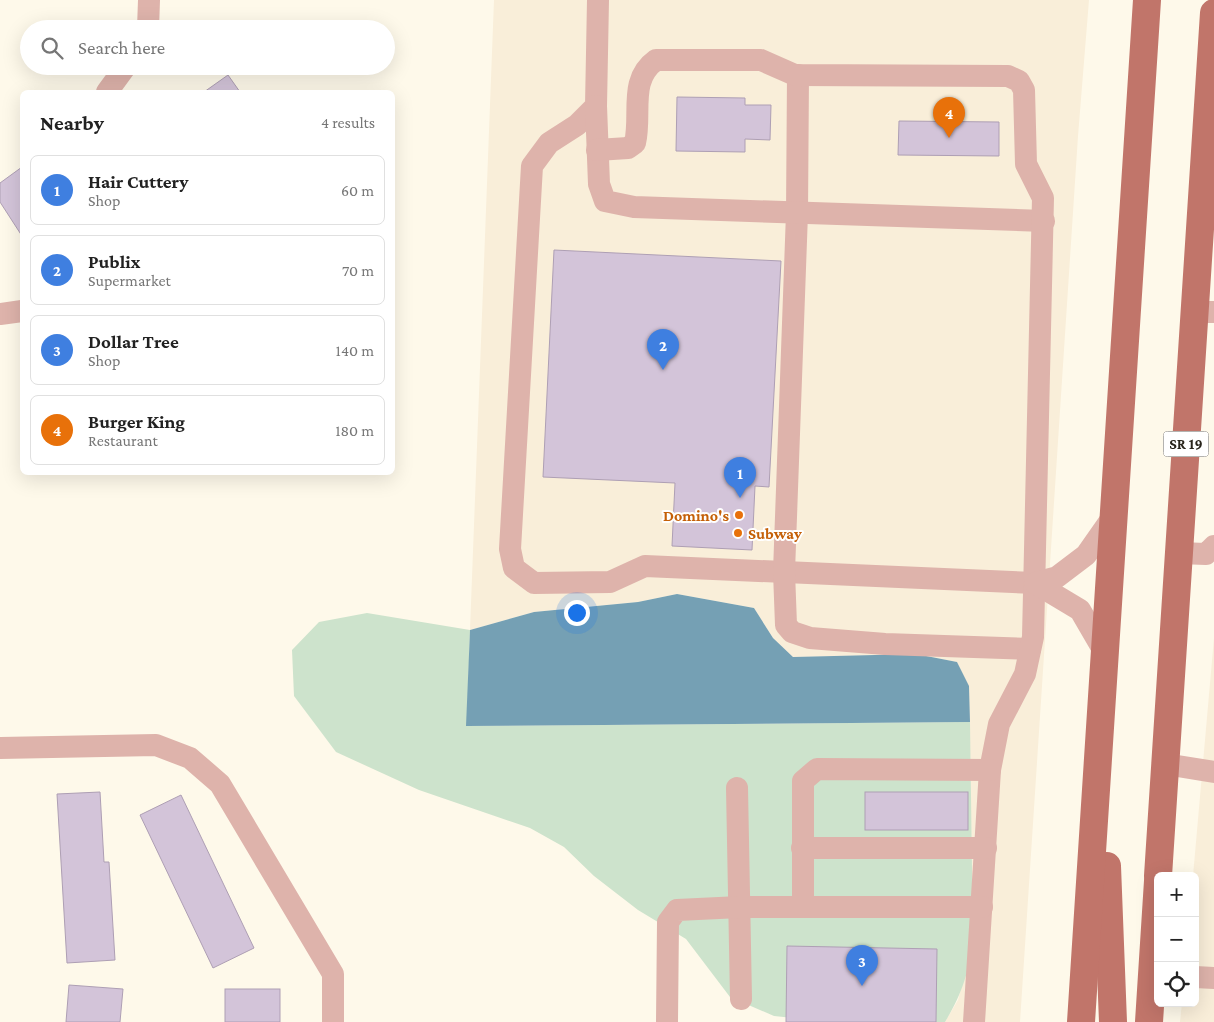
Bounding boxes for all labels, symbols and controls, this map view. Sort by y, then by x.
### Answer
search box [20,20,395,75]
icon: search [38,34,66,62]
text: Search here [78,37,165,58]
pin: 4 [933,97,965,138]
text: Nearby [40,111,104,135]
text: 4 results [321,114,375,131]
text: Hair Cuttery [88,171,189,192]
text: 1 [54,182,60,199]
text: 60 m [341,182,374,199]
text: Shop [88,192,120,209]
text: Publix [88,251,140,272]
text: 2 [53,262,61,279]
text: 70 m [342,262,374,279]
text: Supermarket [88,272,171,289]
pin: 2 [647,329,679,370]
text: Dollar Tree [88,331,179,352]
text: 3 [53,342,61,359]
text: 140 m [336,342,374,359]
text: Shop [88,352,120,369]
text: Burger King [88,411,185,432]
text: 4 [53,422,61,439]
text: 180 m [335,422,374,439]
text: Restaurant [88,432,158,449]
road number: SR 19 [1164,432,1208,456]
pin: 1 [724,457,756,498]
place label: Domino's [663,507,729,524]
marker: Domino's [733,509,745,521]
place label: Subway [748,525,802,542]
marker: Subway [732,527,744,539]
your location [564,600,590,626]
map controls [1154,872,1199,1007]
button: + [1154,872,1199,917]
button: − [1154,917,1199,962]
pin: 3 [846,945,878,986]
button: locate [1154,962,1199,1007]

